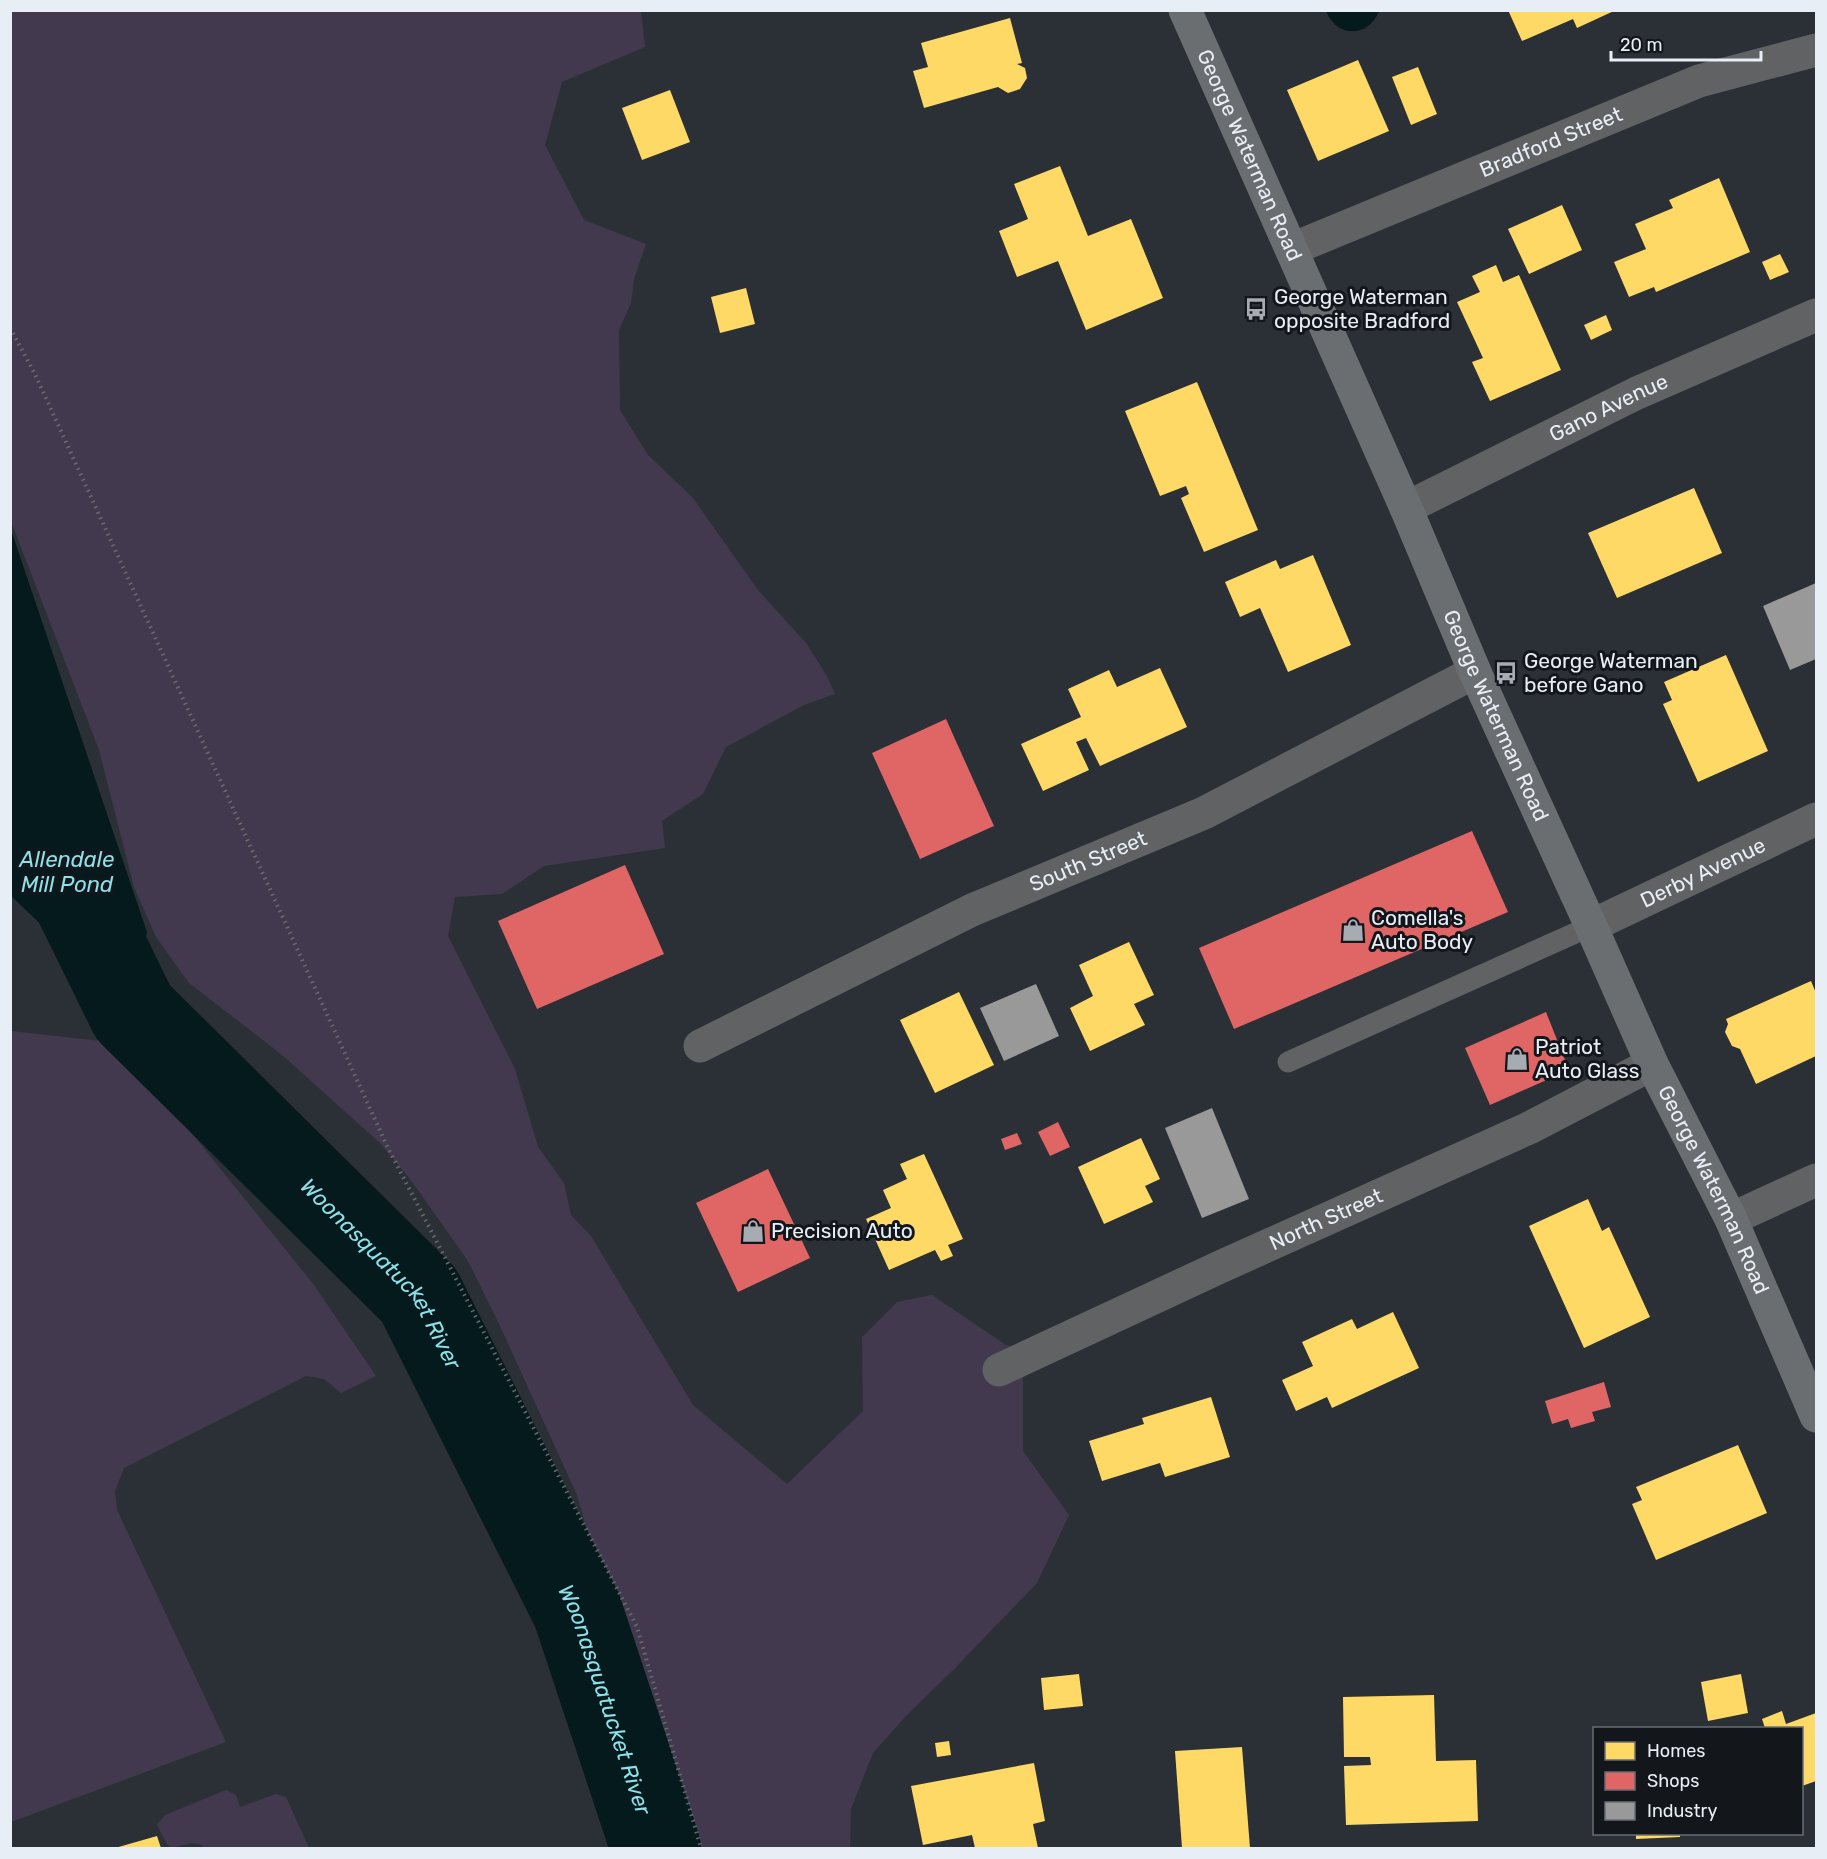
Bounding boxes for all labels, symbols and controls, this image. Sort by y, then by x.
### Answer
scale bar [1611,24,1761,62]
text: 20 m [1620,34,1662,56]
street label: George Waterman Road [1192,45,1308,265]
street label: Bradford Street [1476,101,1626,182]
place label: George Waterman opposite Bradford [1274,284,1450,333]
bus stop icon: George Waterman opposite Bradford [1243,296,1269,322]
street label: Gano Avenue [1545,368,1671,447]
street label: George Waterman Road [1438,606,1554,825]
place label: George Waterman before Gano [1524,648,1698,697]
bus stop icon: George Waterman before Gano [1493,660,1519,686]
street label: South Street [1026,825,1150,897]
street label: Derby Avenue [1636,832,1769,913]
water label: Allendale Mill Pond [19,846,114,898]
place label: Comella's Auto Body [1371,905,1474,954]
shop icon: Comella's Auto Body [1340,917,1366,943]
place label: Patriot Auto Glass [1535,1034,1639,1083]
shop icon: Patriot Auto Glass [1504,1046,1530,1072]
street label: George Waterman Road [1653,1081,1775,1298]
water label: Woonasquatucket River [295,1173,468,1375]
street label: North Street [1265,1183,1386,1255]
shop icon: Precision Auto [740,1218,766,1244]
place label: Precision Auto [771,1218,913,1243]
water label: Woonasquatucket River [552,1580,657,1820]
legend [1593,1727,1803,1835]
text: Homes [1647,1740,1705,1762]
text: Shops [1647,1770,1699,1792]
text: Industry [1647,1800,1717,1822]

